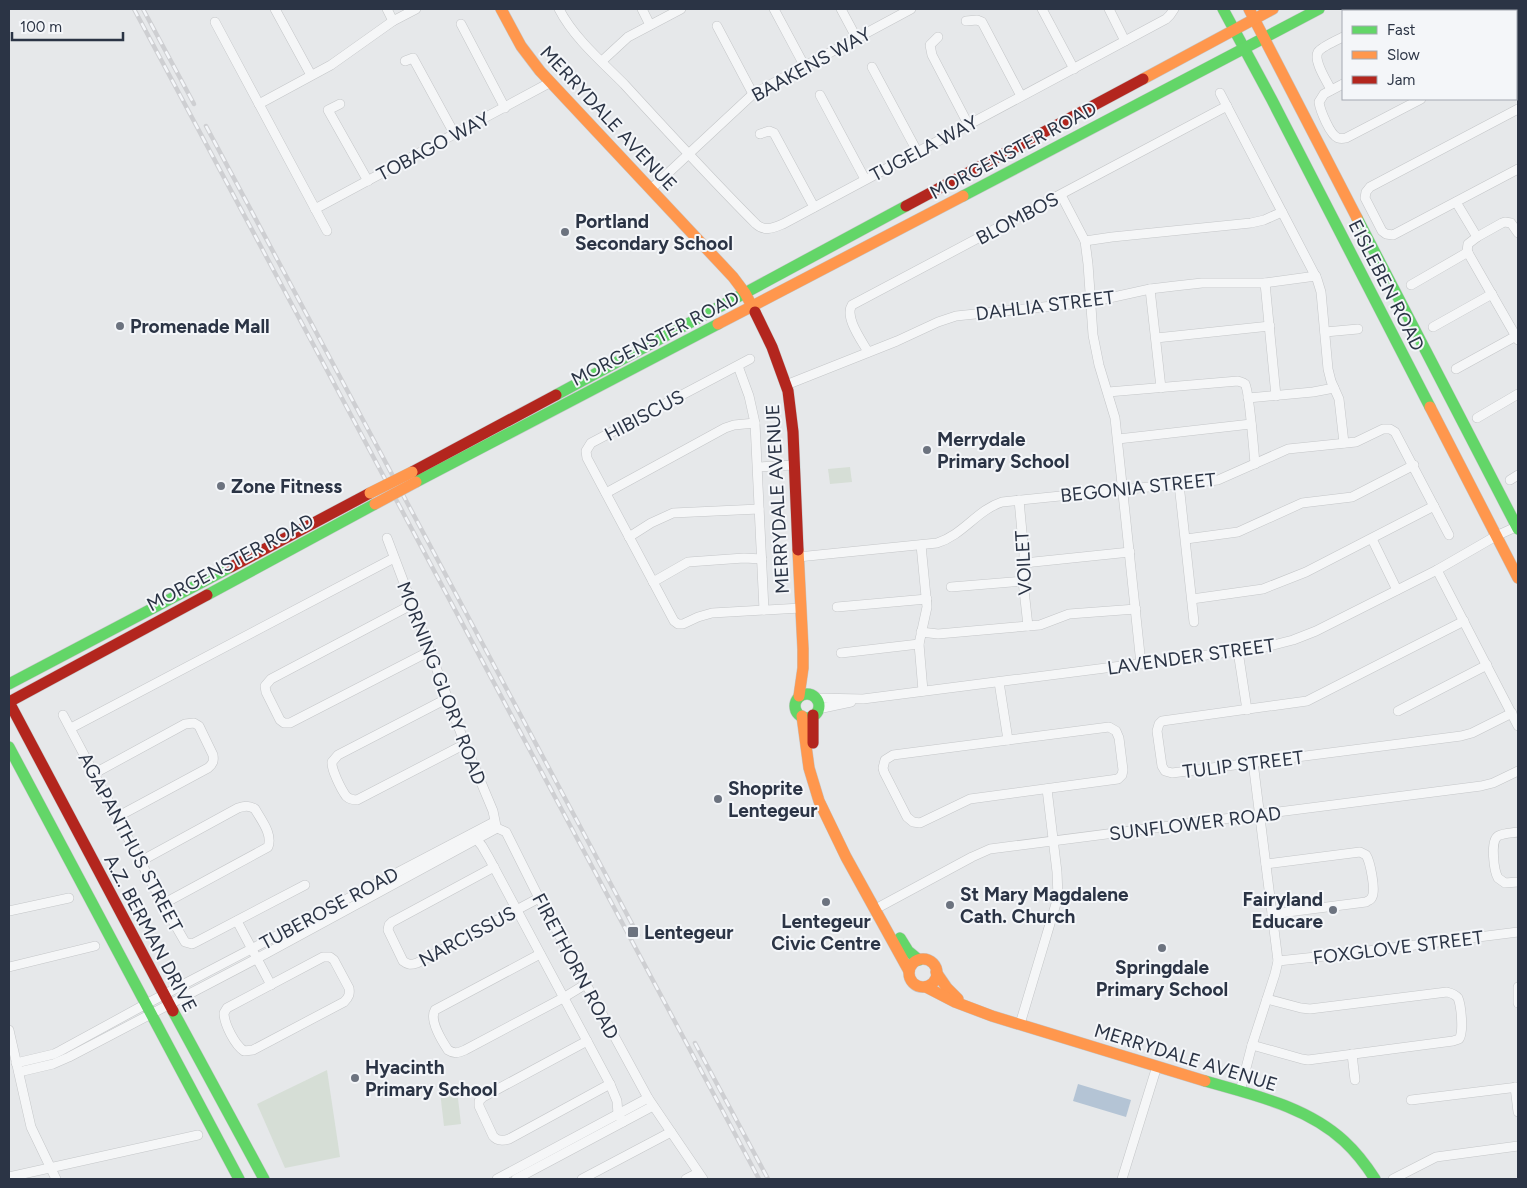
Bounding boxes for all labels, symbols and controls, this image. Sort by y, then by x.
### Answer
scale bar [12,10,124,42]
legend [1342,10,1517,100]
text: 100 m [20,18,62,36]
text: Fast [1387,21,1416,39]
street label: BAAKENS WAY [748,22,875,107]
street label: MERRYDALE AVENUE [535,41,682,196]
text: Slow [1387,46,1420,64]
text: Jam [1387,71,1415,89]
street label: MORGENSTER ROAD [926,97,1101,204]
street label: TOBAGO WAY [373,107,494,186]
street label: TUGELA WAY [866,110,983,186]
street label: BLOMBOS [972,187,1062,250]
place label: Portland Secondary School [575,210,733,255]
street label: EISLEBEN ROAD [1344,216,1429,355]
marker: Portland Secondary School [559,226,571,238]
street label: MORGENSTER ROAD [567,286,743,391]
street label: DAHLIA STREET [974,286,1116,325]
place label: Promenade Mall [130,315,270,338]
marker: Promenade Mall [114,320,126,332]
street label: HIBISCUS [601,385,688,446]
street label: MERRYDALE AVENUE [761,403,794,595]
place label: Merrydale Primary School [937,428,1069,473]
marker: Merrydale Primary School [921,444,933,456]
street label: BEGONIA STREET [1059,468,1218,507]
place label: Zone Fitness [231,475,342,498]
marker: Zone Fitness [215,480,227,492]
street label: MORGENSTER ROAD [143,509,318,616]
street label: VOILET [1010,530,1037,596]
street label: MORNING GLORY ROAD [392,578,491,788]
street label: LAVENDER STREET [1106,633,1277,680]
street label: TULIP STREET [1181,746,1305,783]
street label: AGAPANTHUS STREET [74,749,188,936]
place label: Shoprite Lentegeur [728,777,817,822]
marker: Shoprite Lentegeur [712,793,724,805]
street label: SUNFLOWER ROAD [1108,802,1282,845]
street label: A.Z. BERMAN DRIVE [99,850,202,1016]
street label: TUBEROSE ROAD [256,862,402,955]
place label: St Mary Magdalene Cath. Church [960,883,1129,928]
place label: Fairyland Educare [1242,888,1323,933]
street label: FIRETHORN ROAD [527,889,624,1043]
marker: Lentegeur Civic Centre [820,896,832,908]
marker: St Mary Magdalene Cath. Church [944,899,956,911]
street label: NARCISSUS [415,901,520,972]
marker: Fairyland Educare [1327,904,1339,916]
place label: Lentegeur Civic Centre [771,910,881,955]
place label: Lentegeur [644,921,733,944]
marker: Lentegeur [626,925,640,939]
street label: FOXGLOVE STREET [1312,926,1485,969]
marker: Springdale Primary School [1156,942,1168,954]
place label: Springdale Primary School [1096,956,1228,1001]
street label: MERRYDALE AVENUE [1092,1019,1280,1096]
place label: Hyacinth Primary School [365,1056,497,1101]
marker: Hyacinth Primary School [349,1072,361,1084]

